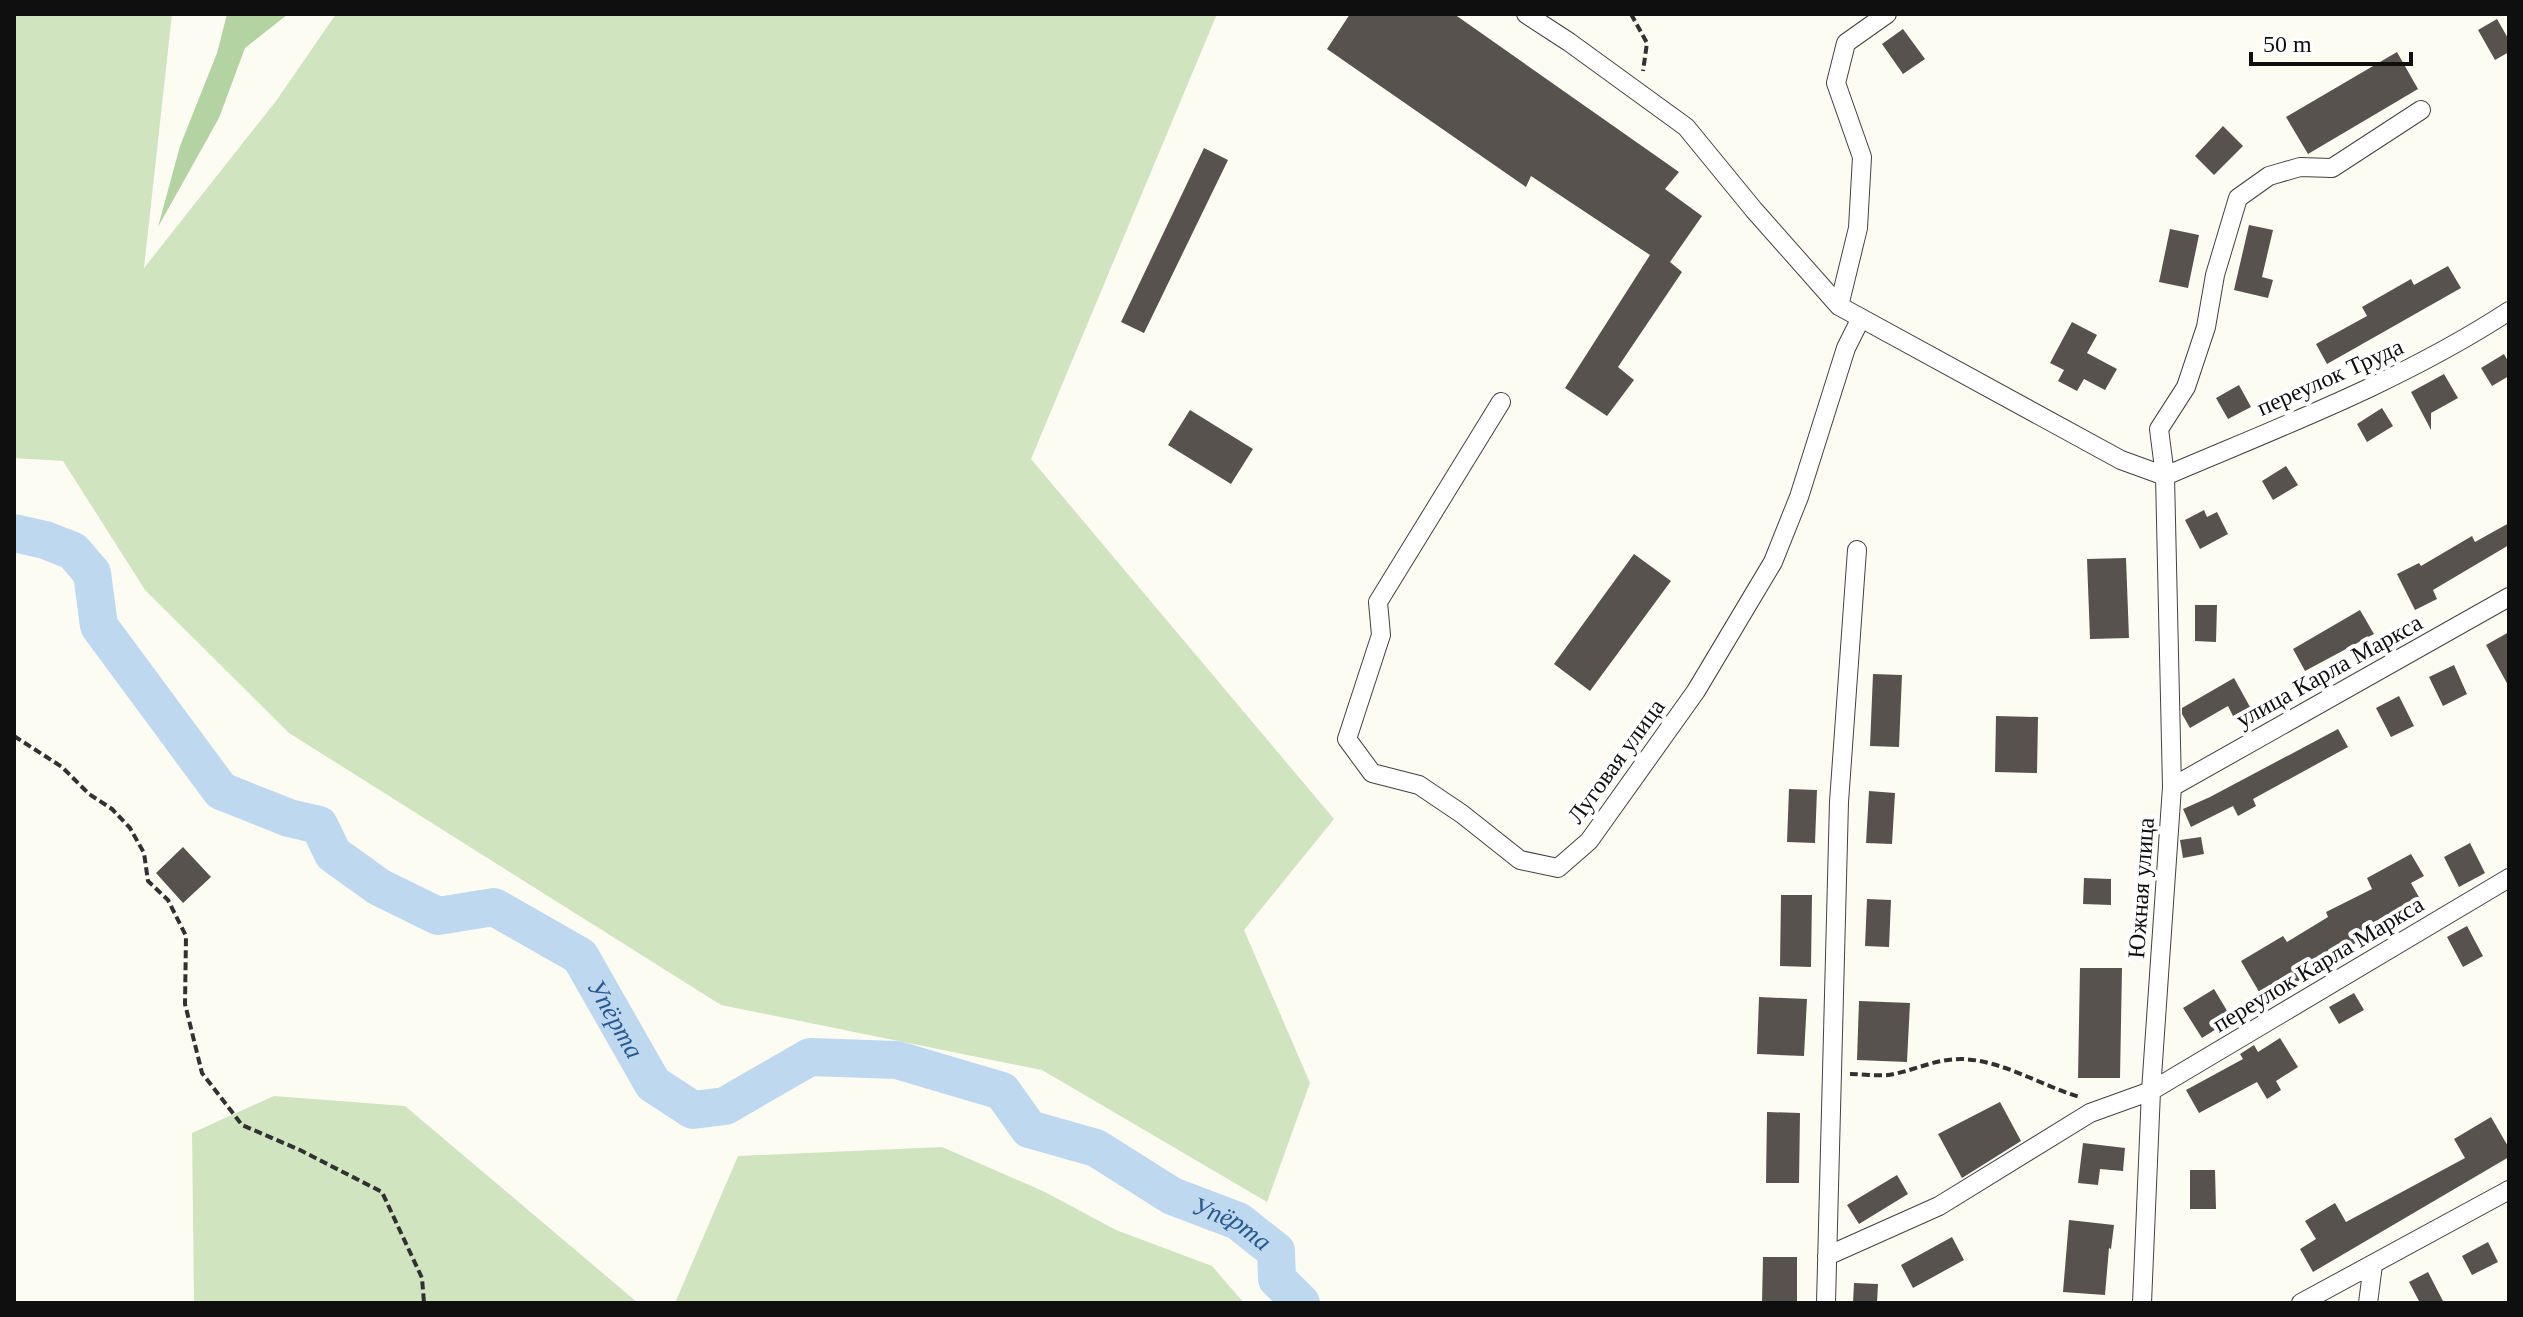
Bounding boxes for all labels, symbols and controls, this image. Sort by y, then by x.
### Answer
scale bar [2251,16,2411,66]
text: 50 m [2263,31,2312,57]
street label: переулок Труда [2253,333,2407,421]
street label: улица Карла Маркса [2231,609,2427,733]
street label: Луговая улица [1562,694,1670,828]
street label: Южная улица [2123,816,2159,959]
street label: переулок Карла Маркса [2208,891,2428,1037]
water label: Упёрта [582,974,650,1063]
water label: Упёрта [1188,1191,1277,1256]

